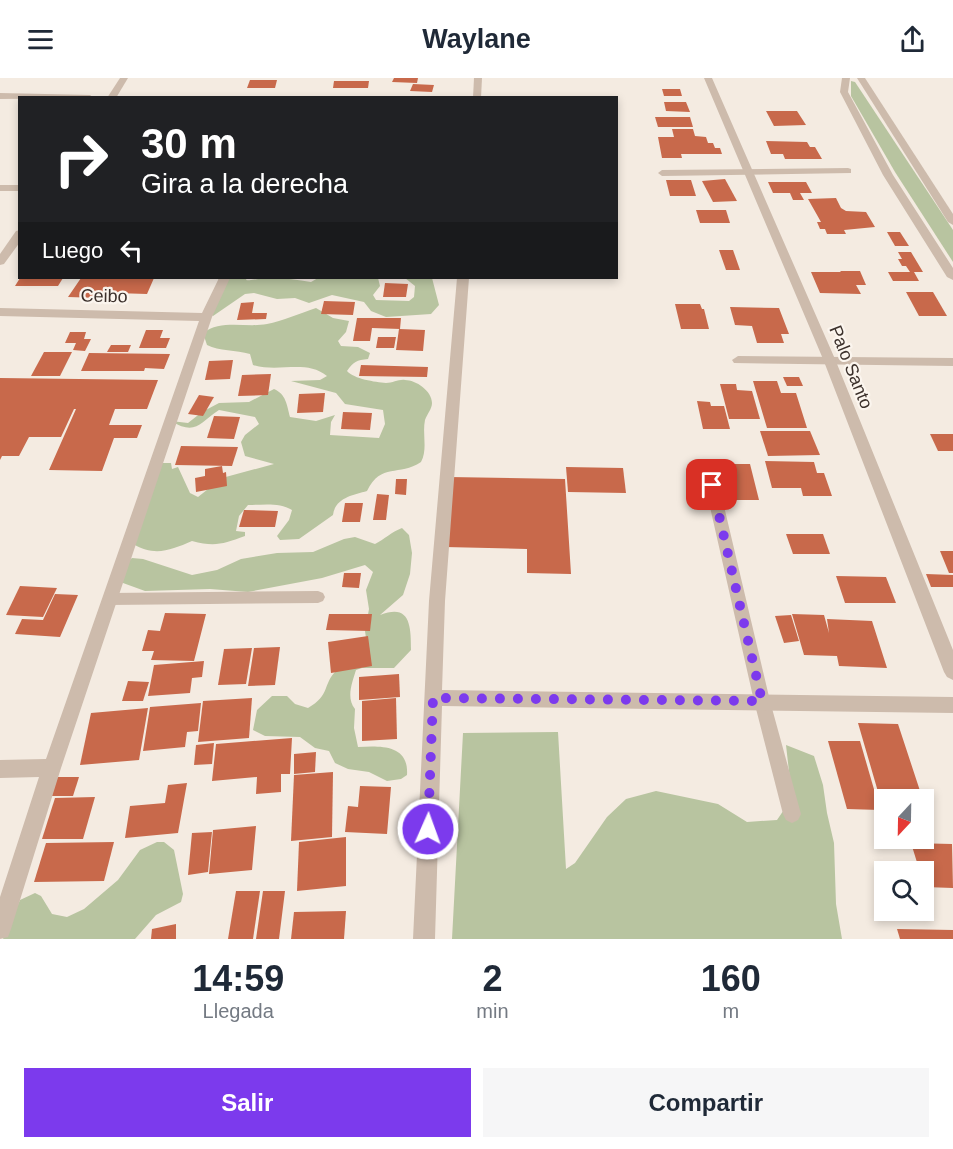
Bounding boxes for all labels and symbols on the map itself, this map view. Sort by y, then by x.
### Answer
street label: Ceibo [80,286,128,306]
street label: Palo Santo [825,322,877,412]
pin [686,459,737,510]
north arrow [874,789,934,849]
position arrow [396,797,460,861]

